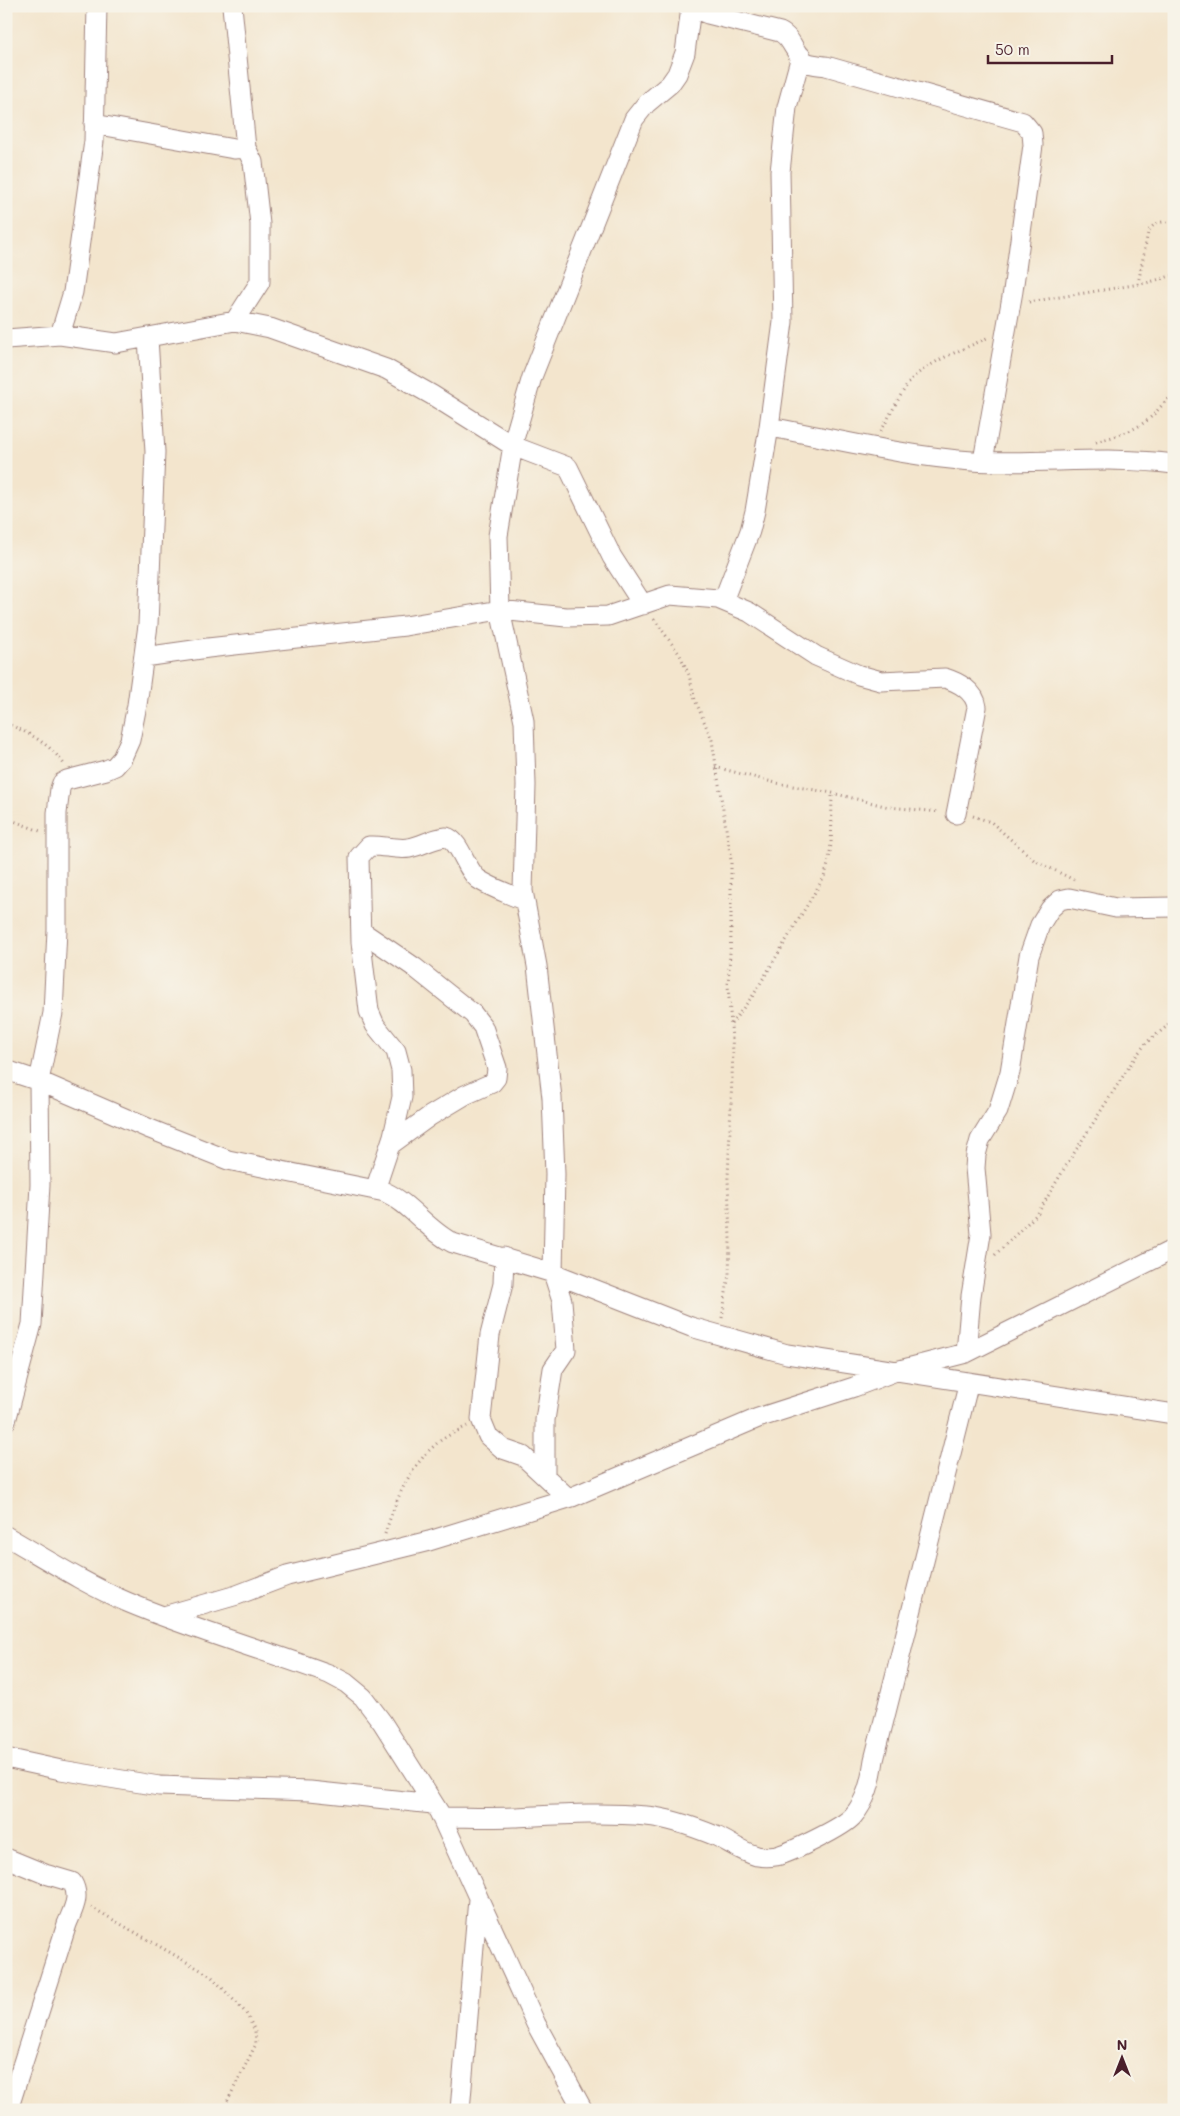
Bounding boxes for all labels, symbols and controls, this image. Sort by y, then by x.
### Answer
scale bar [988,32,1111,64]
text: 50 m [995,39,1030,59]
north arrow [1098,2034,1148,2084]
text: N [1117,2035,1127,2054]

